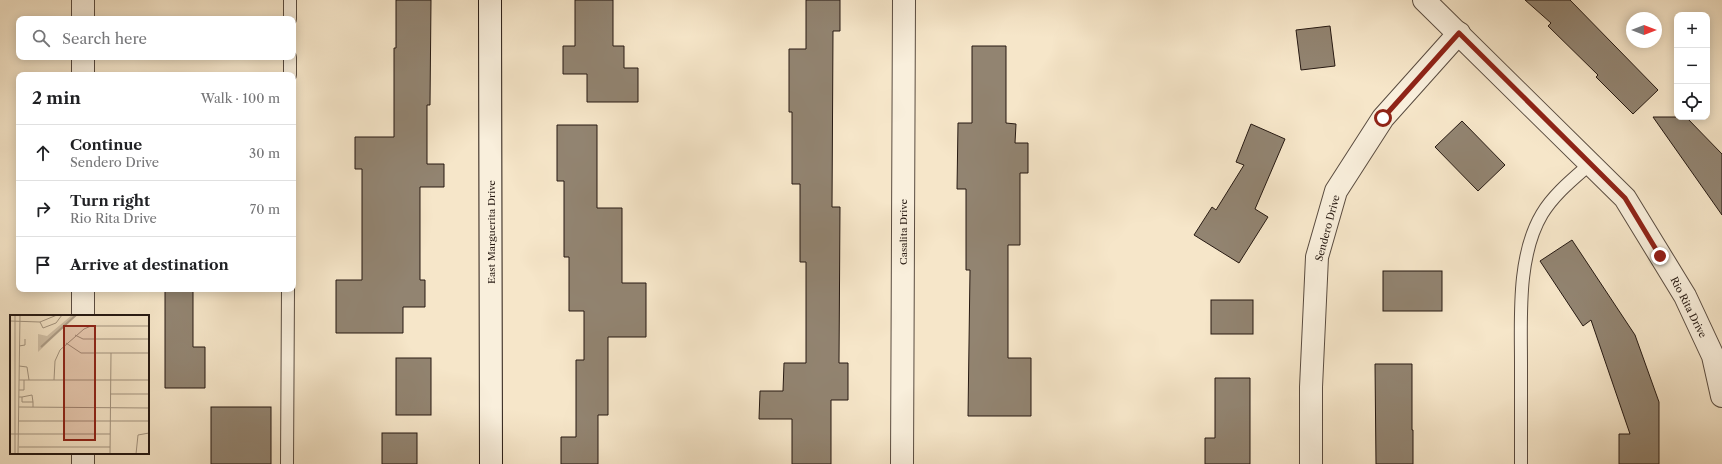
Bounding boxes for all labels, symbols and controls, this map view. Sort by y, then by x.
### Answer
north arrow [1626,12,1662,48]
map controls [1674,12,1710,120]
button: + [1674,12,1710,48]
search box [16,16,296,60]
icon: search [30,27,52,49]
text: Search here [62,29,147,48]
button: − [1674,48,1710,84]
button: locate [1674,84,1710,120]
text: 2 min [32,88,81,108]
text: Walk · 100 m [201,90,280,106]
route start [1374,109,1392,127]
text: Continue [70,135,142,154]
icon: ahead [32,142,54,164]
text: 30 m [249,145,280,161]
text: Sendero Drive [70,154,159,170]
street label: East Marguerita Drive [485,180,498,284]
text: Turn right [70,191,150,210]
street label: Sendero Drive [1312,193,1343,263]
icon: right [32,198,54,220]
street label: Casalita Drive [897,199,910,265]
text: 70 m [250,201,280,217]
text: Rio Rita Drive [70,210,157,226]
route end [1651,247,1669,265]
icon: arrive [32,254,54,276]
text: Arrive at destination [70,255,229,274]
street label: Rio Rita Drive [1668,274,1710,340]
inset map [10,315,149,454]

